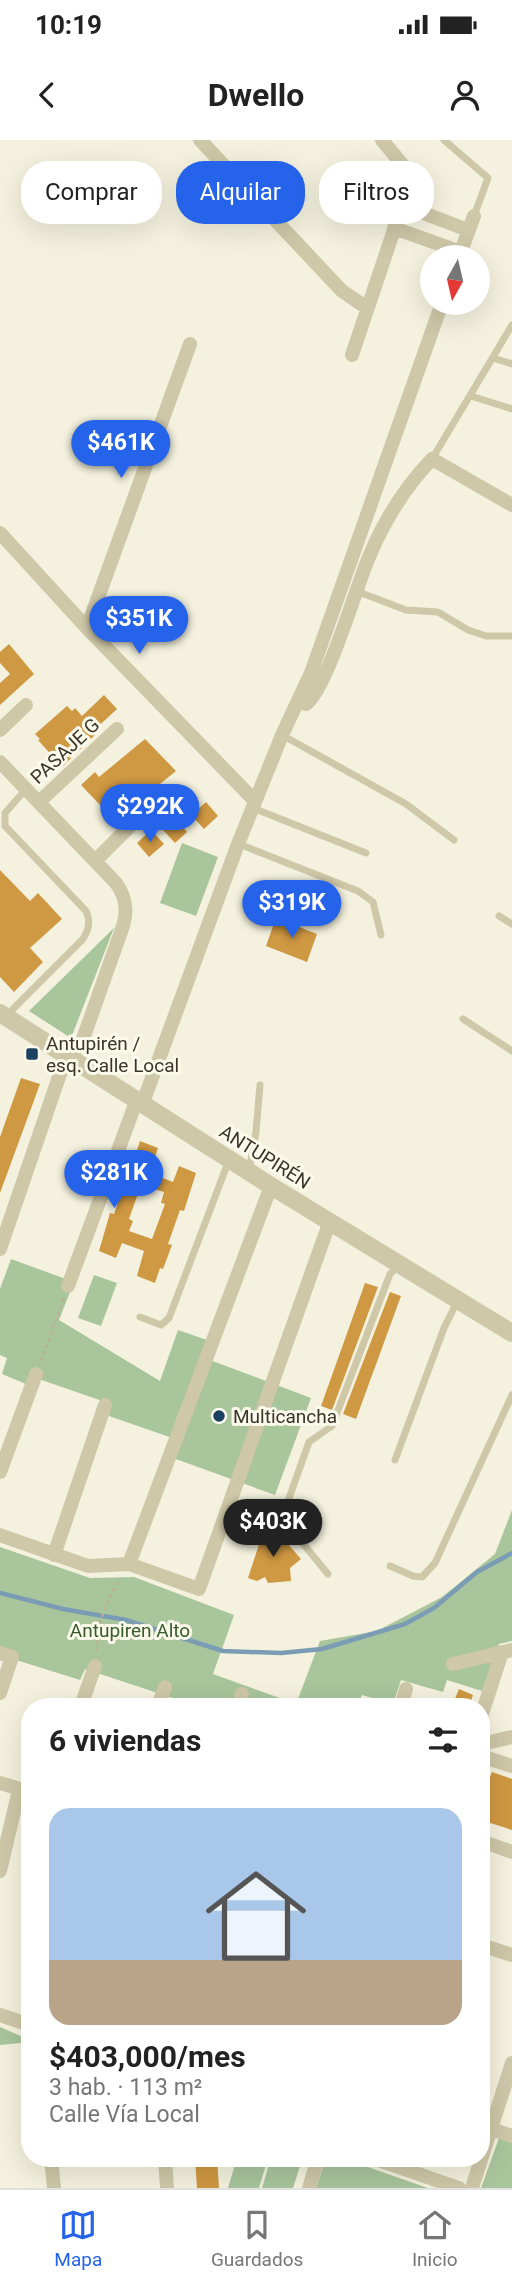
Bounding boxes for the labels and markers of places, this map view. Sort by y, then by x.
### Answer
pin: $461K [72,420,170,480]
pin: $351K [90,596,188,656]
pin: $292K [101,784,199,844]
pin: $319K [243,880,341,940]
place label: Antupirén / esq. Calle Local [46,1032,179,1077]
marker: Antupirén / esq. Calle Local [24,1046,40,1062]
pin: $281K [65,1150,163,1210]
place label: Multicancha [233,1405,337,1428]
marker: Multicancha [211,1408,227,1424]
pin: $403K [224,1500,322,1559]

